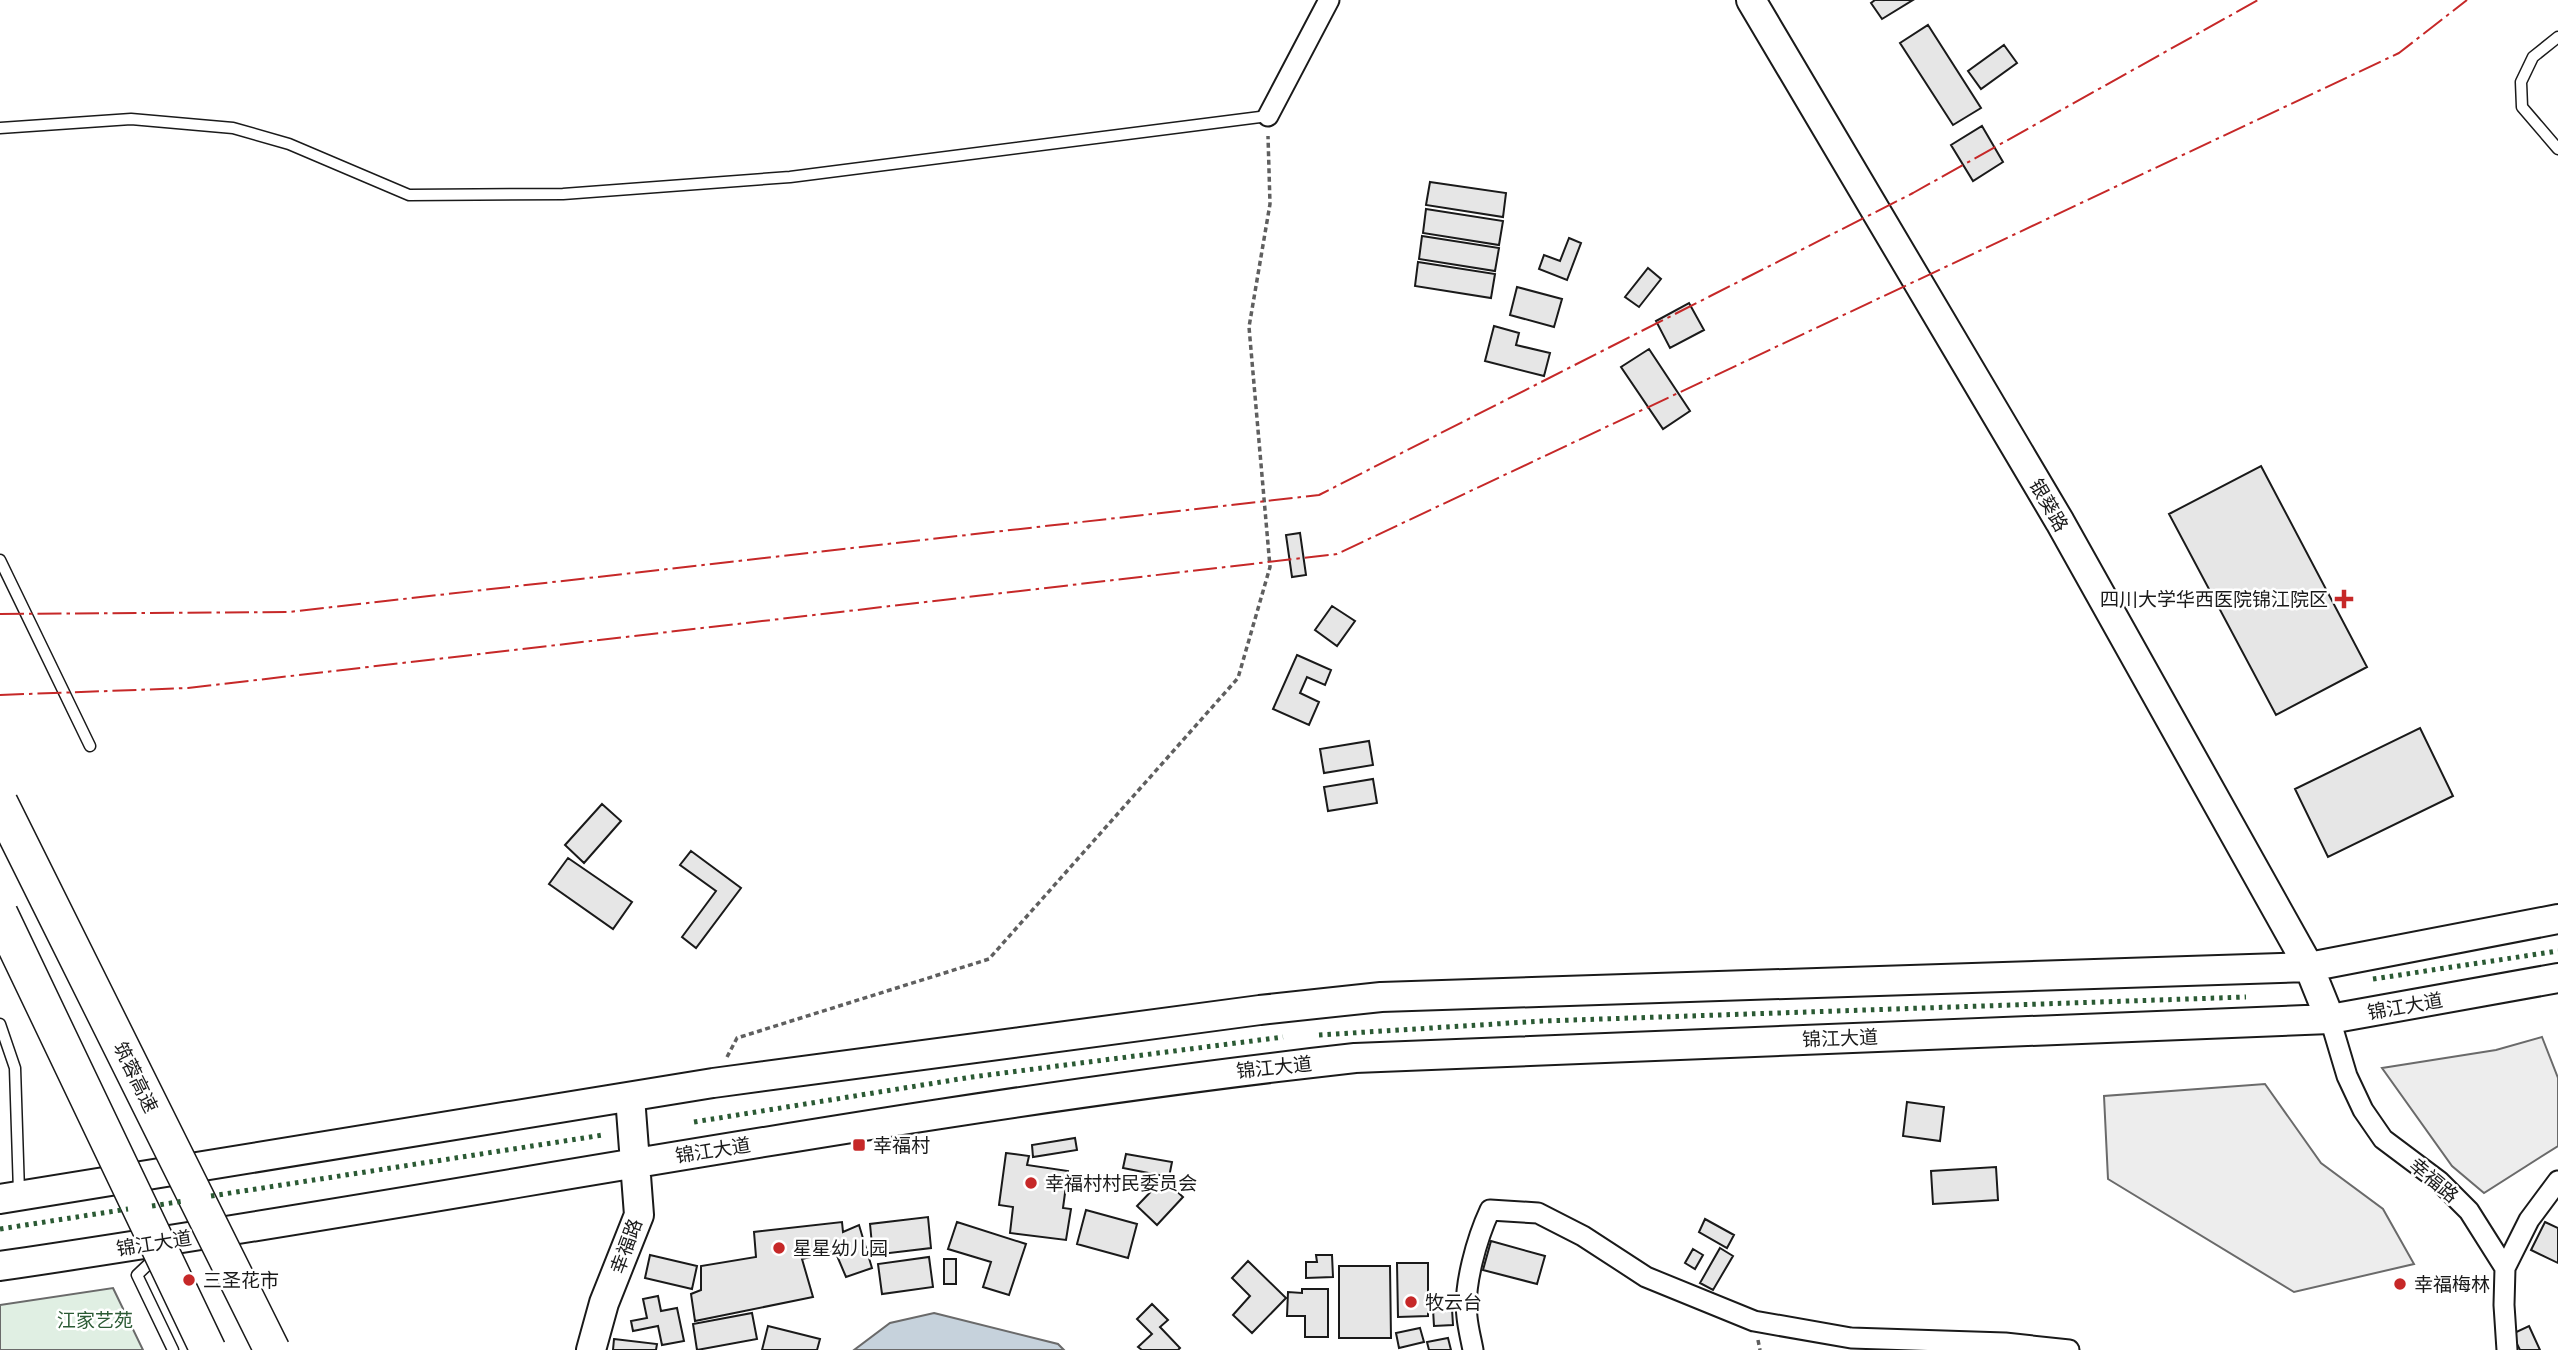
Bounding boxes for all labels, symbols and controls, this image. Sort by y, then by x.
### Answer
street label: 银葵路 [2024,474,2074,536]
place label: 四川大学华西医院锦江院区 [2100,587,2328,611]
marker: 四川大学华西医院锦江院区 [2334,589,2354,609]
street label: 锦江大道 [2365,988,2445,1024]
street label: 锦江大道 [1802,1025,1878,1051]
street label: 筑蓉高速 [109,1038,163,1116]
street label: 锦江大道 [1235,1051,1313,1083]
street label: 锦江大道 [674,1132,752,1168]
place label: 幸福村 [873,1133,930,1157]
marker: 幸福村 [851,1137,867,1153]
street label: 幸福路 [2404,1152,2464,1208]
place label: 幸福村村民委员会 [1045,1171,1197,1195]
marker: 幸福村村民委员会 [1023,1175,1039,1191]
street label: 幸福路 [605,1215,647,1277]
street label: 锦江大道 [115,1225,193,1261]
place label: 星星幼儿园 [793,1236,888,1260]
marker: 星星幼儿园 [771,1240,787,1256]
place label: 三圣花市 [203,1268,279,1292]
marker: 三圣花市 [181,1272,197,1288]
place label: 幸福梅林 [2414,1272,2490,1296]
marker: 幸福梅林 [2392,1276,2408,1292]
place label: 牧云台 [1425,1290,1482,1314]
marker: 牧云台 [1403,1294,1419,1310]
park label: 江家艺苑 [57,1308,133,1332]

